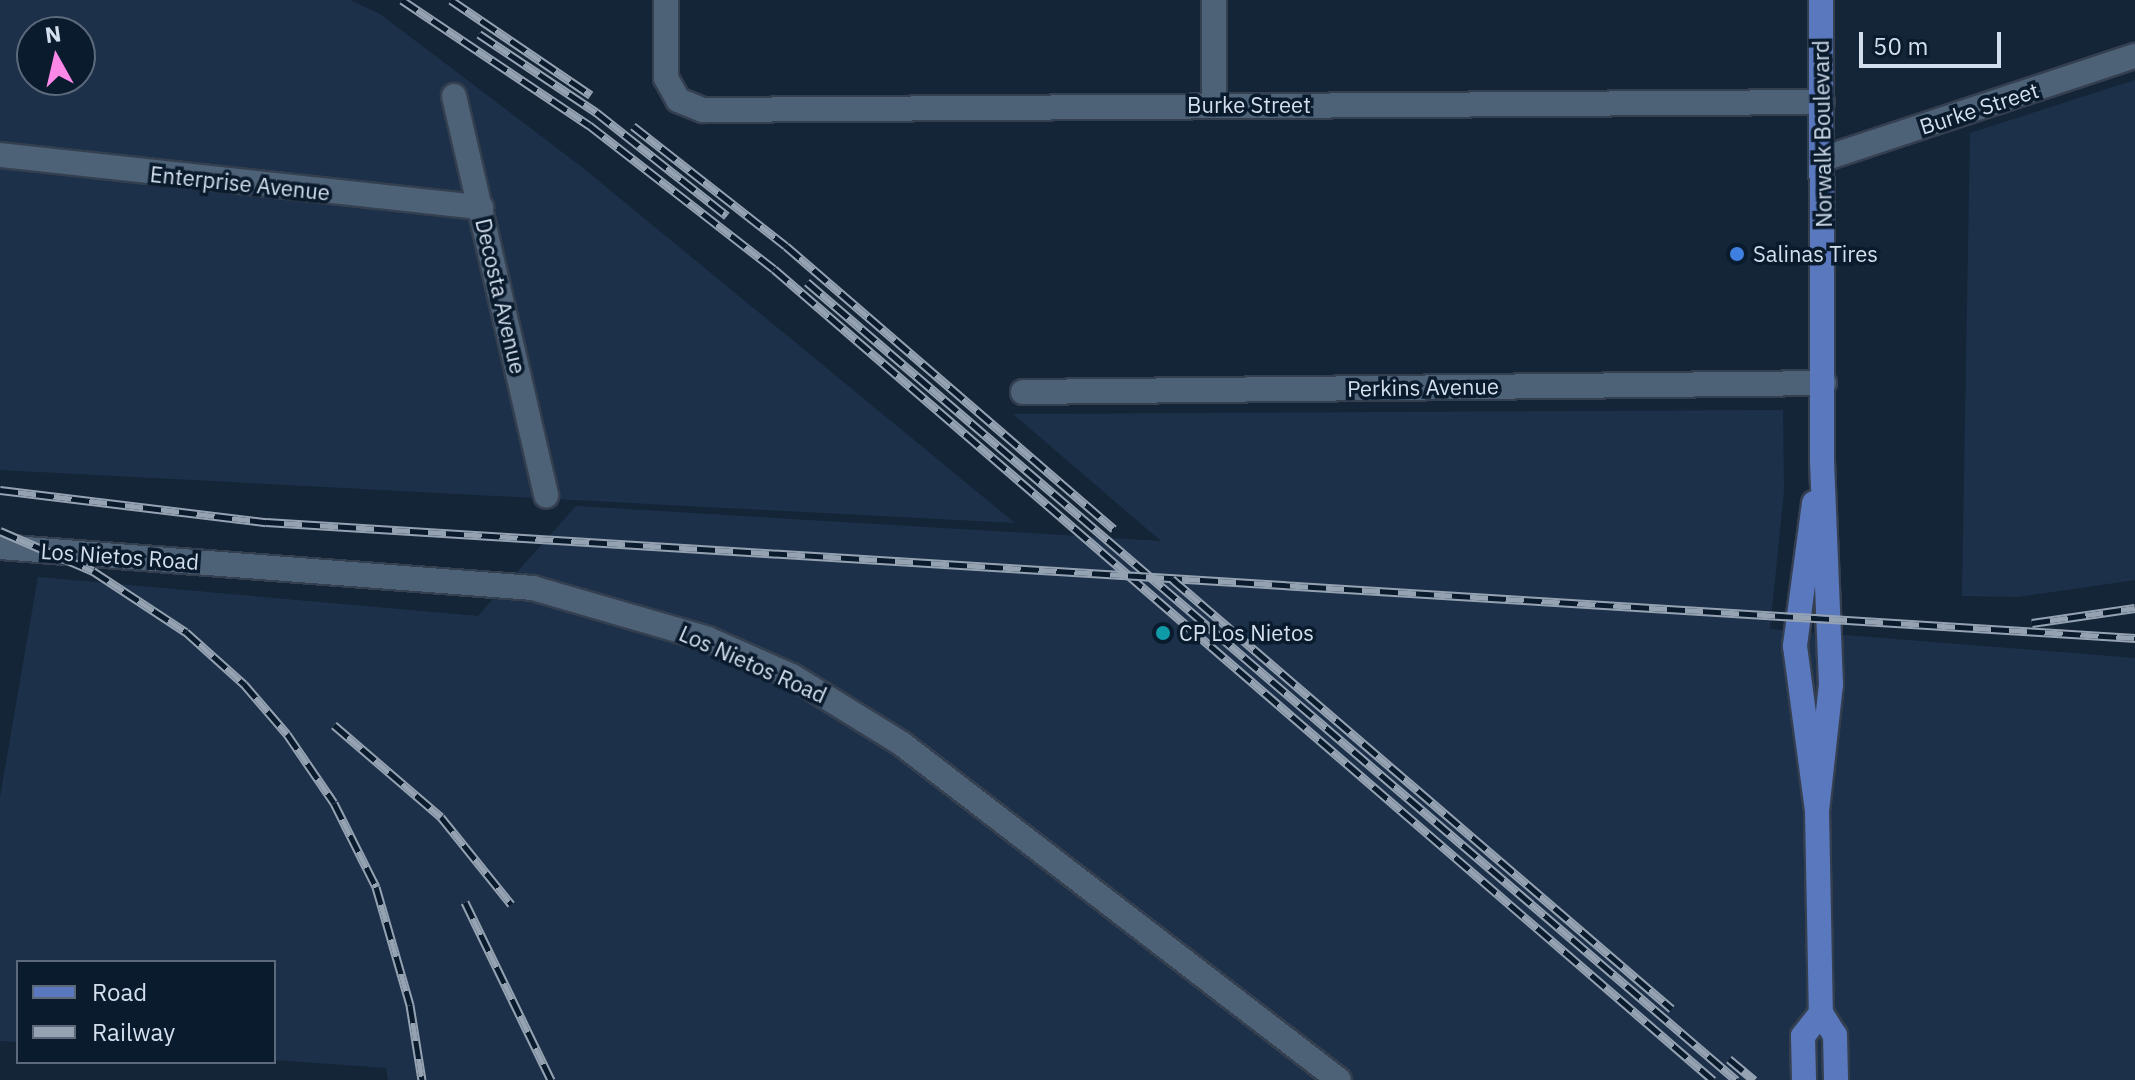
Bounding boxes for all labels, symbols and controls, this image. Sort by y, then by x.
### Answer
north arrow [16,16,96,96]
scale bar [1863,16,2005,66]
text: N [43,18,63,49]
text: 50 m [1873,30,1928,62]
street label: Norwalk Boulevard [1807,40,1837,228]
street label: Burke Street [1916,76,2042,140]
street label: Burke Street [1187,92,1311,118]
street label: Enterprise Avenue [149,160,331,206]
street label: Decosta Avenue [470,216,532,376]
place label: Salinas Tires [1753,241,1878,267]
marker: Salinas Tires [1728,245,1746,263]
street label: Perkins Avenue [1347,372,1499,402]
street label: Los Nietos Road [40,537,200,575]
street label: Los Nietos Road [675,620,831,708]
place label: CP Los Nietos [1179,620,1314,646]
marker: CP Los Nietos [1154,624,1172,642]
legend [16,960,276,1064]
text: Road [92,976,147,1008]
text: Railway [92,1016,175,1048]

